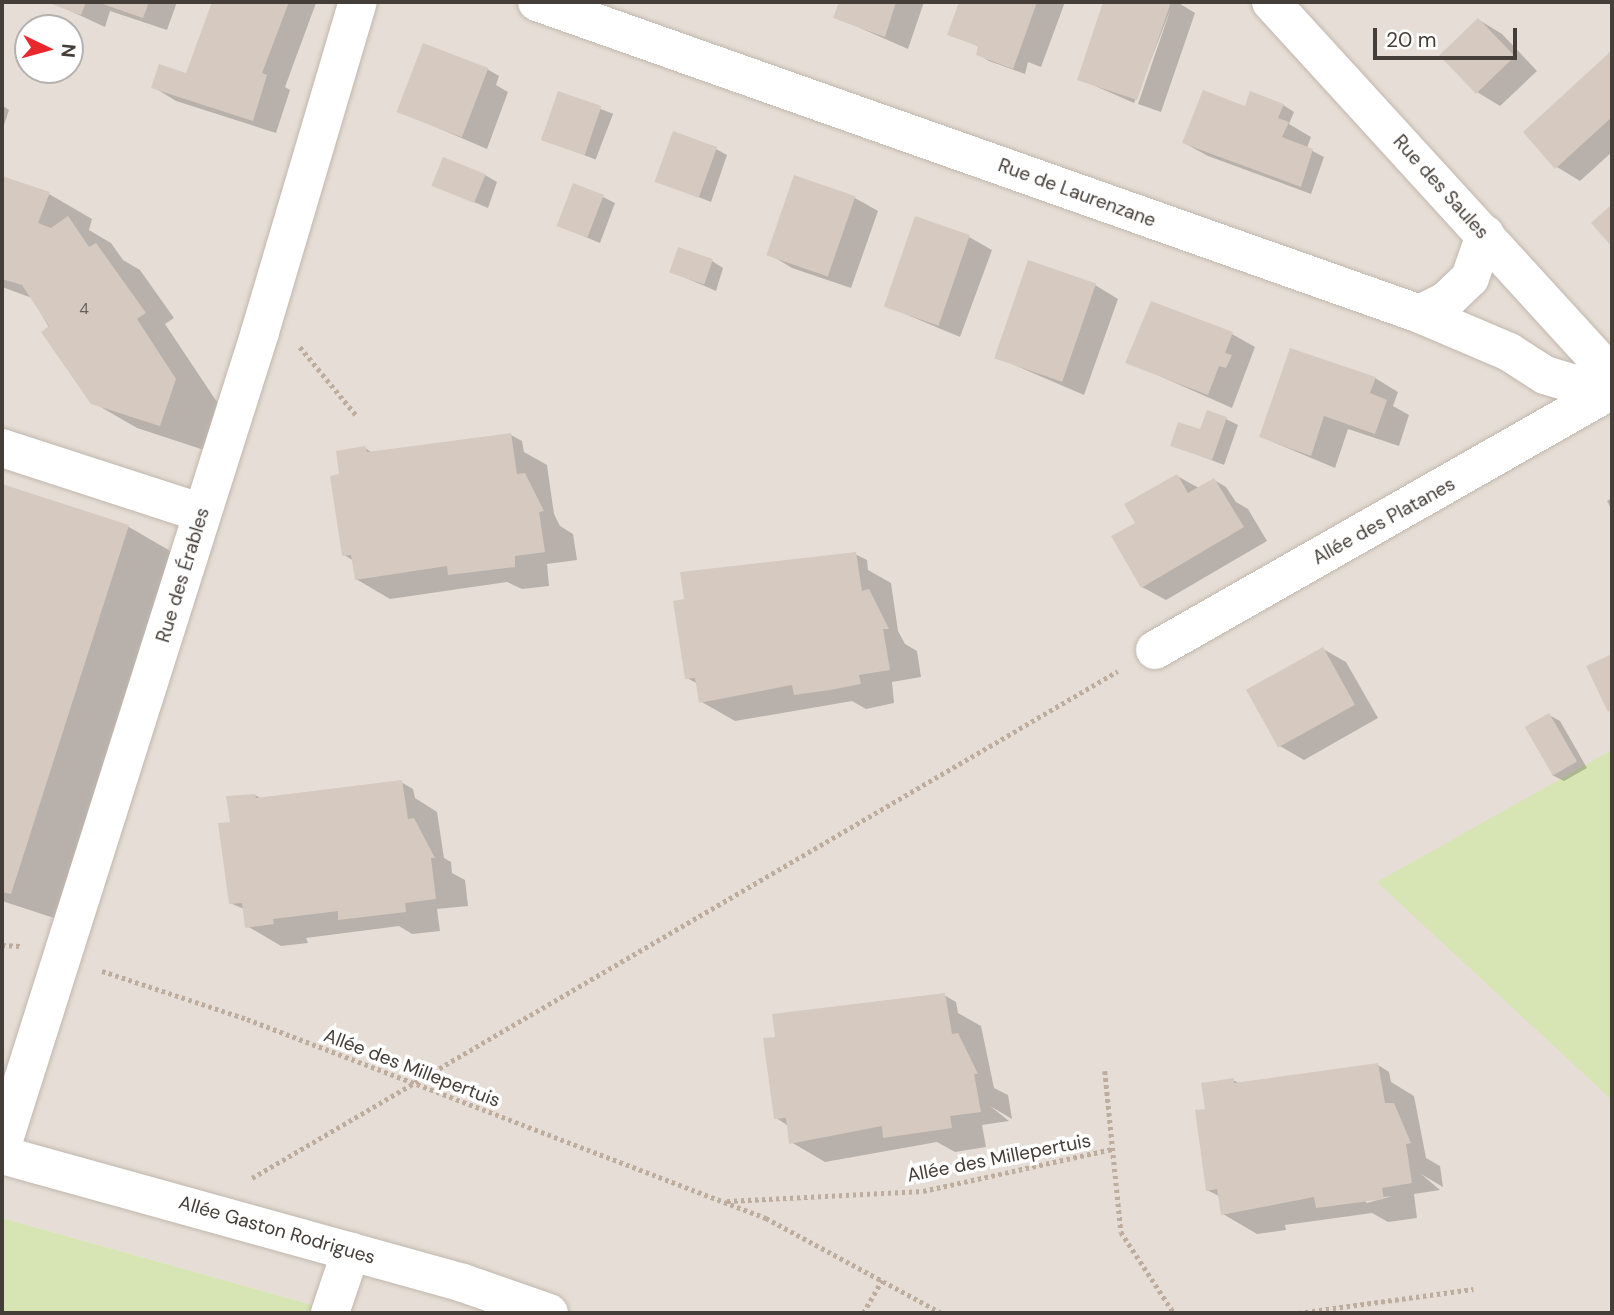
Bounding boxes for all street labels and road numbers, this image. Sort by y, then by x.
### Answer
street label: Rue des Saules [1388,130,1494,244]
street label: Rue de Laurenzane [995,154,1159,232]
street label: Allée des Platanes [1309,472,1459,570]
street label: Rue des Érables [152,505,214,645]
street label: Allée des Millepertuis [321,1024,503,1112]
street label: Allée des Millepertuis [905,1129,1093,1187]
street label: Allée Gaston Rodrigues [176,1191,378,1269]

